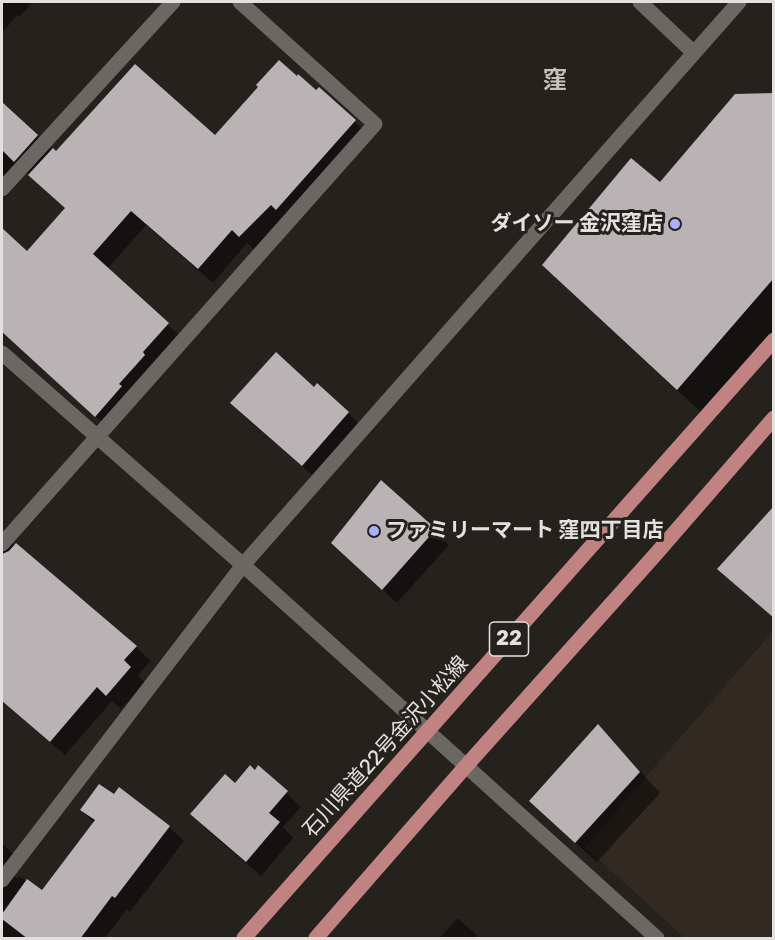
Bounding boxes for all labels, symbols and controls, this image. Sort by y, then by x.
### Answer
district label: 窪 [543,67,567,95]
place label: ダイソー 金沢窪店 [491,211,663,237]
marker: ダイソー 金沢窪店 [668,217,682,231]
place label: ファミリーマート 窪四丁目店 [386,518,663,544]
marker: ファミリーマート 窪四丁目店 [367,524,381,538]
road number: 22 [490,622,528,656]
street label: 石川県道22号金沢小松線 [298,651,474,843]

